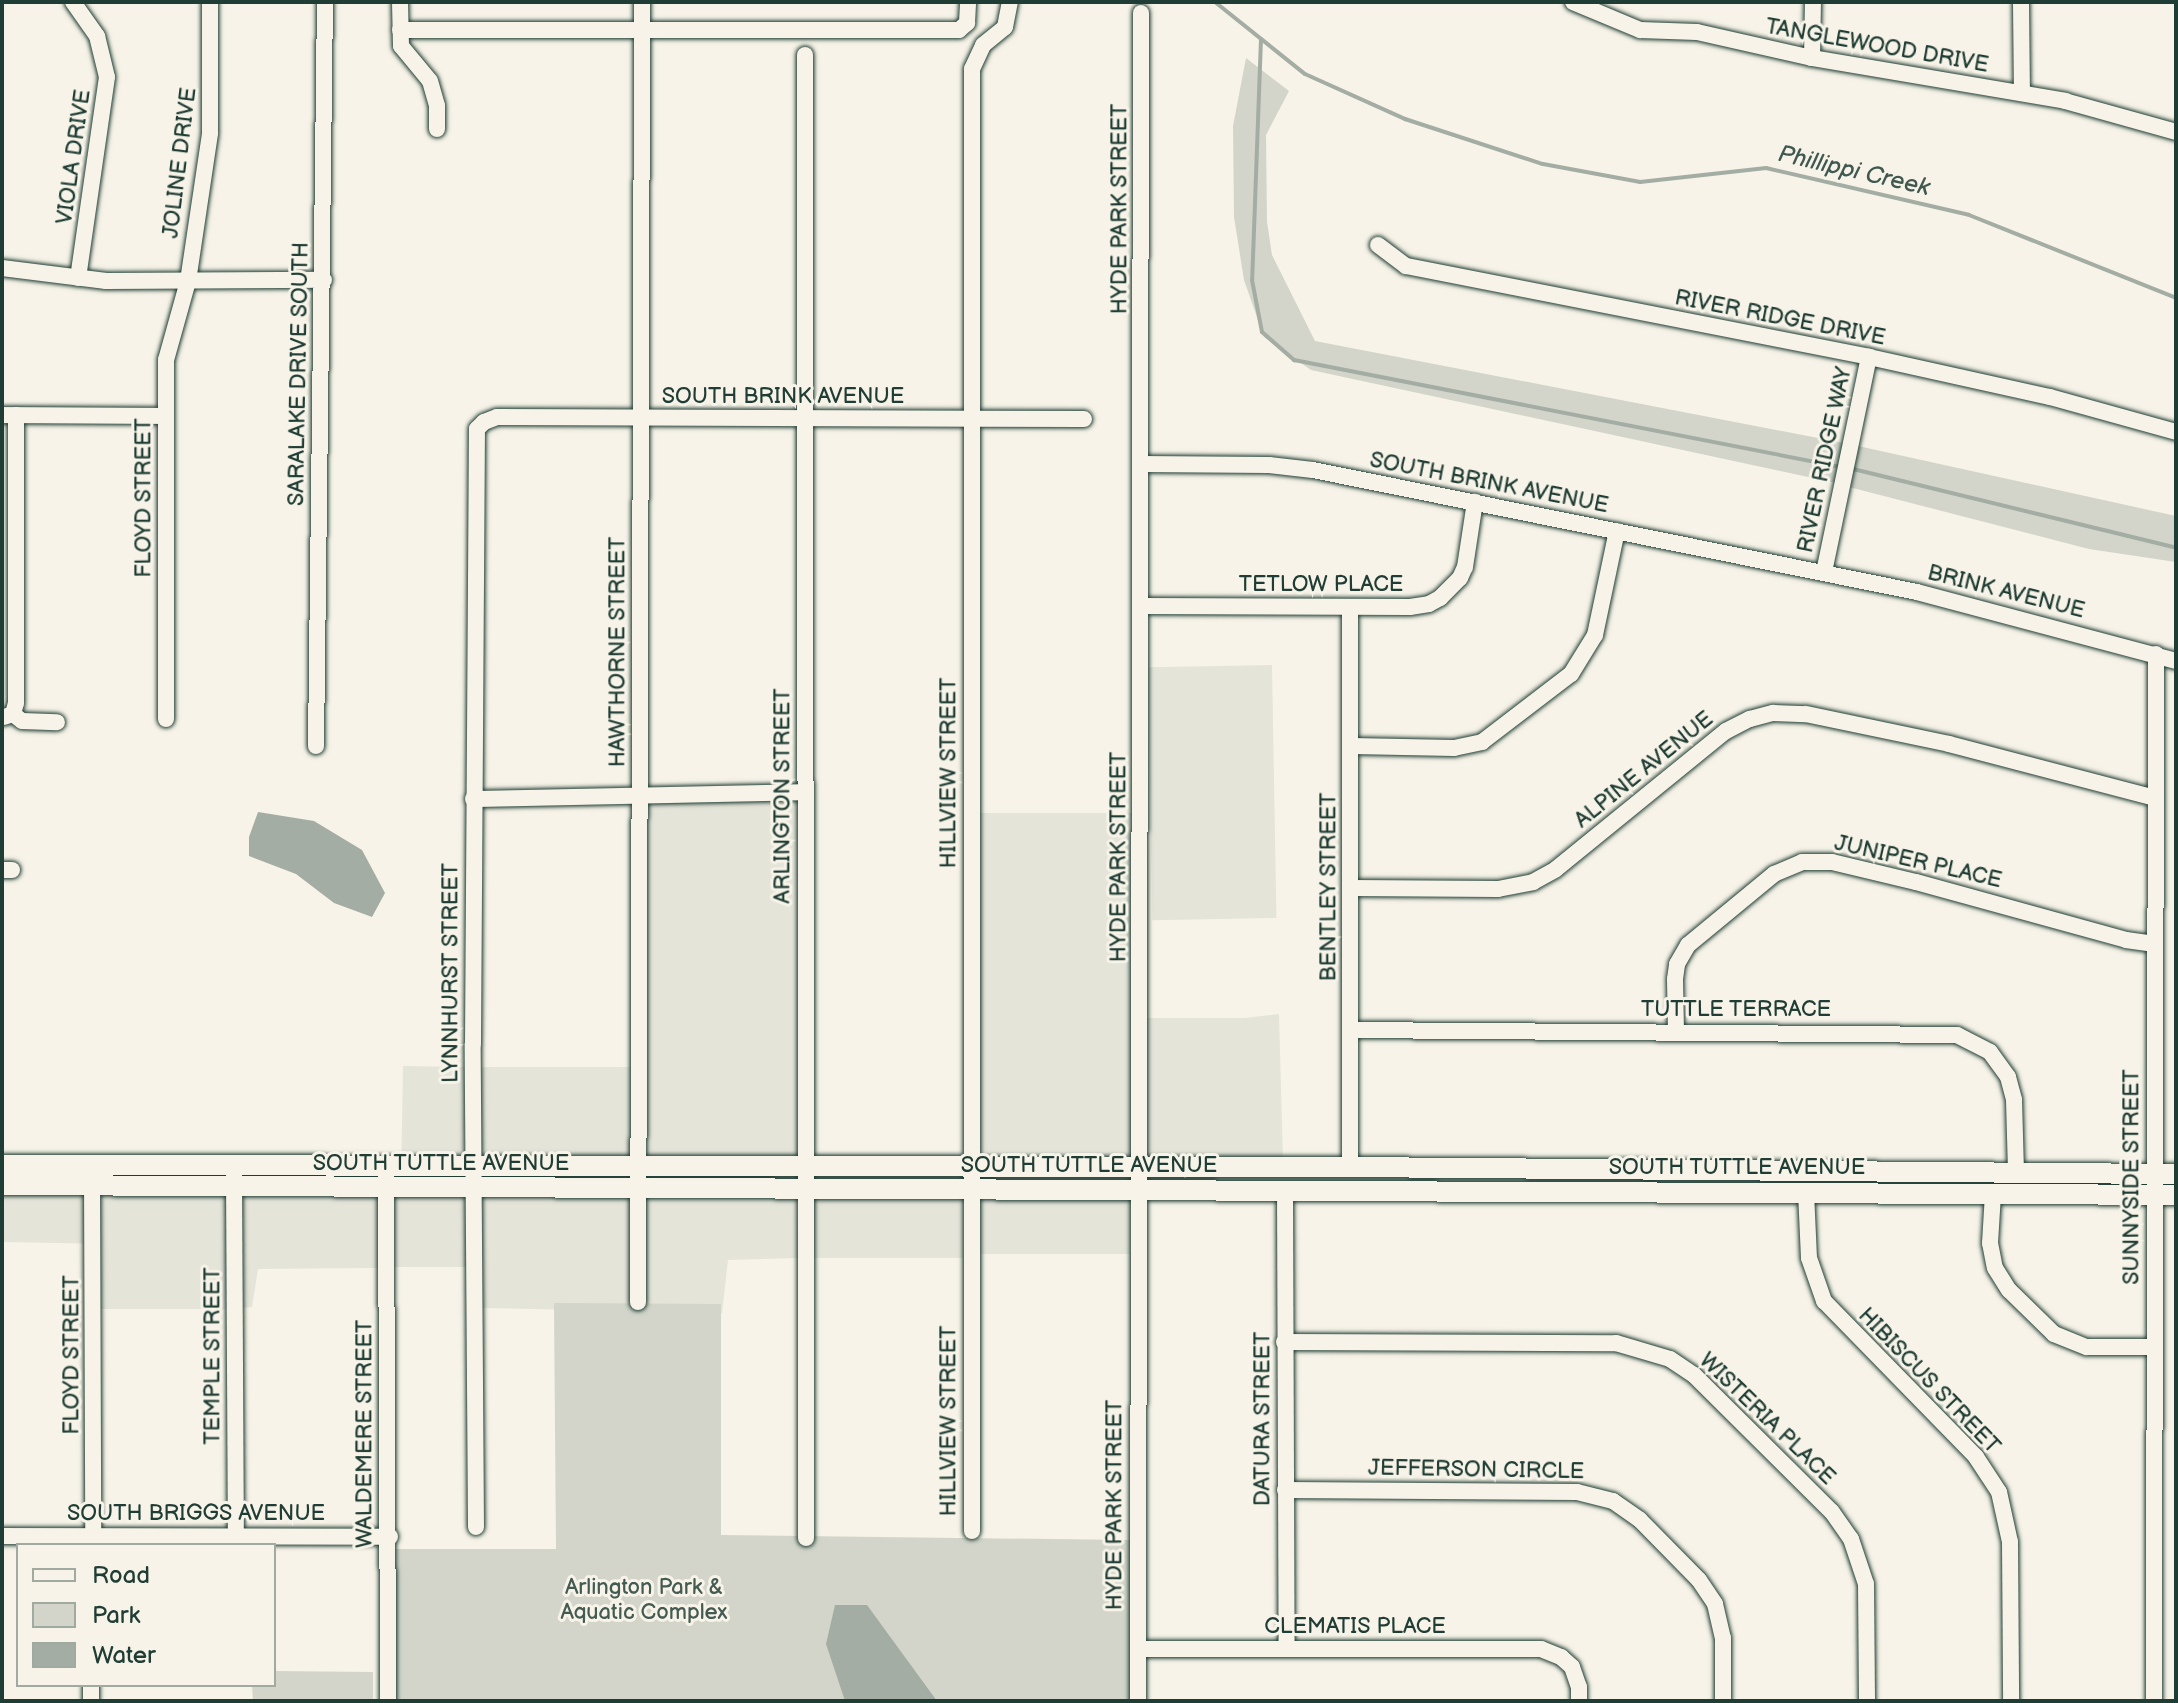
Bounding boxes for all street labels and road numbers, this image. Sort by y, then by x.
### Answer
street label: TANGLEWOOD DRIVE [1764,13,1990,79]
street label: JOLINE DRIVE [158,86,202,240]
street label: VIOLA DRIVE [51,88,97,226]
street label: HYDE PARK STREET [1107,104,1133,314]
street label: SARALAKE DRIVE SOUTH [283,242,315,506]
street label: RIVER RIDGE DRIVE [1672,285,1888,351]
street label: RIVER RIDGE WAY [1792,364,1858,556]
street label: SOUTH BRINK AVENUE [662,384,904,410]
street label: FLOYD STREET [131,418,157,578]
street label: SOUTH BRINK AVENUE [1367,447,1611,519]
street label: HAWTHORNE STREET [605,537,631,767]
street label: BRINK AVENUE [1925,560,2087,624]
street label: TETLOW PLACE [1239,572,1403,598]
street label: HILLVIEW STREET [936,677,962,869]
street label: ARLINGTON STREET [770,688,796,904]
street label: ALPINE AVENUE [1569,706,1719,834]
street label: HYDE PARK STREET [1106,752,1132,962]
street label: BENTLEY STREET [1316,792,1342,982]
street label: JUNIPER PLACE [1832,830,2004,894]
street label: LYNNHURST STREET [438,863,464,1083]
street label: TUTTLE TERRACE [1641,997,1831,1023]
street label: SUNNYSIDE STREET [2119,1069,2145,1285]
street label: SOUTH TUTTLE AVENUE [312,1151,570,1177]
street label: SOUTH TUTTLE AVENUE [960,1153,1218,1179]
street label: SOUTH TUTTLE AVENUE [1608,1155,1866,1181]
street label: TEMPLE STREET [200,1267,226,1445]
street label: FLOYD STREET [59,1275,85,1435]
street label: HIBISCUS STREET [1852,1302,2006,1460]
street label: WALDEMERE STREET [352,1320,378,1548]
street label: HILLVIEW STREET [936,1325,962,1517]
street label: DATURA STREET [1250,1332,1276,1506]
street label: WISTERIA PLACE [1694,1347,1840,1491]
street label: HYDE PARK STREET [1102,1400,1128,1610]
street label: JEFFERSON CIRCLE [1368,1455,1584,1485]
street label: SOUTH BRIGGS AVENUE [67,1501,325,1527]
street label: CLEMATIS PLACE [1264,1614,1446,1640]

